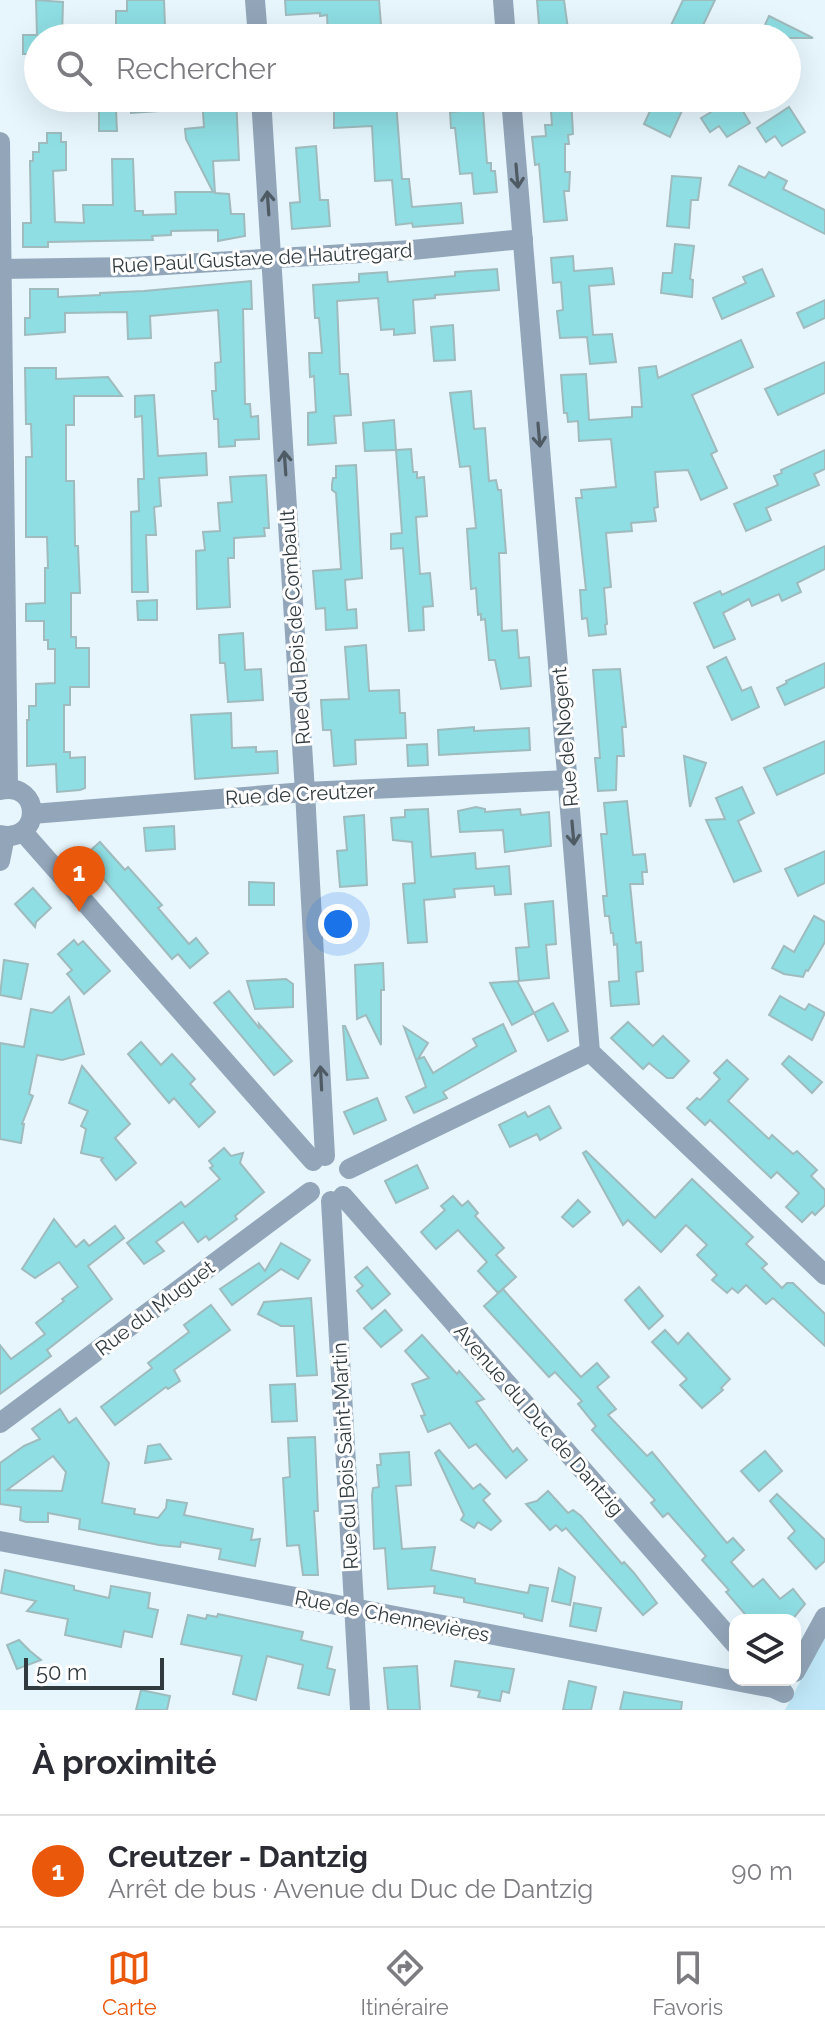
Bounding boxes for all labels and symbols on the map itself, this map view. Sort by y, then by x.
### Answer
one-way arrow [510,162,525,189]
one-way arrow [260,190,275,217]
street label: Rue Paul Gustave de Hautregard [111,238,413,278]
one-way arrow [532,421,547,448]
one-way arrow [277,450,292,477]
street label: Rue du Bois de Combault [275,508,315,746]
street label: Rue de Nogent [547,666,583,808]
street label: Rue de Creutzer [224,778,376,810]
one-way arrow [566,819,581,846]
pin: 1 [53,846,105,912]
your location [318,904,358,944]
one-way arrow [313,1065,328,1092]
street label: Rue du Muguet [91,1255,220,1361]
street label: Avenue du Duc de Dantzig [449,1319,629,1521]
street label: Rue du Bois Saint-Martin [327,1342,363,1570]
street label: Rue de Chennevières [293,1585,491,1647]
scale bar [24,1654,164,1690]

